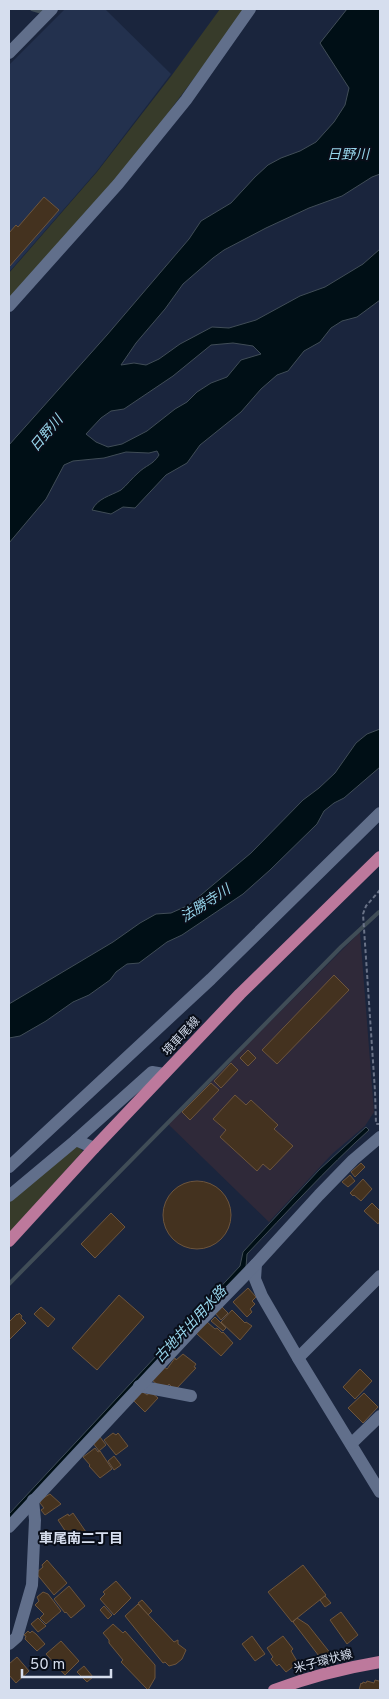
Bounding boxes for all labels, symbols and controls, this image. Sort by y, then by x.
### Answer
water label: 日野川 [327,147,371,164]
water label: 日野川 [27,411,68,456]
water label: 法勝寺川 [178,881,236,927]
street label: 境車尾線 [160,1014,204,1060]
water label: 古地井出用水路 [151,1283,231,1367]
district label: 車尾南二丁目 [39,1531,123,1548]
scale bar [22,1646,111,1678]
street label: 米子環状線 [292,1646,354,1677]
text: 50 m [30,1656,65,1675]

